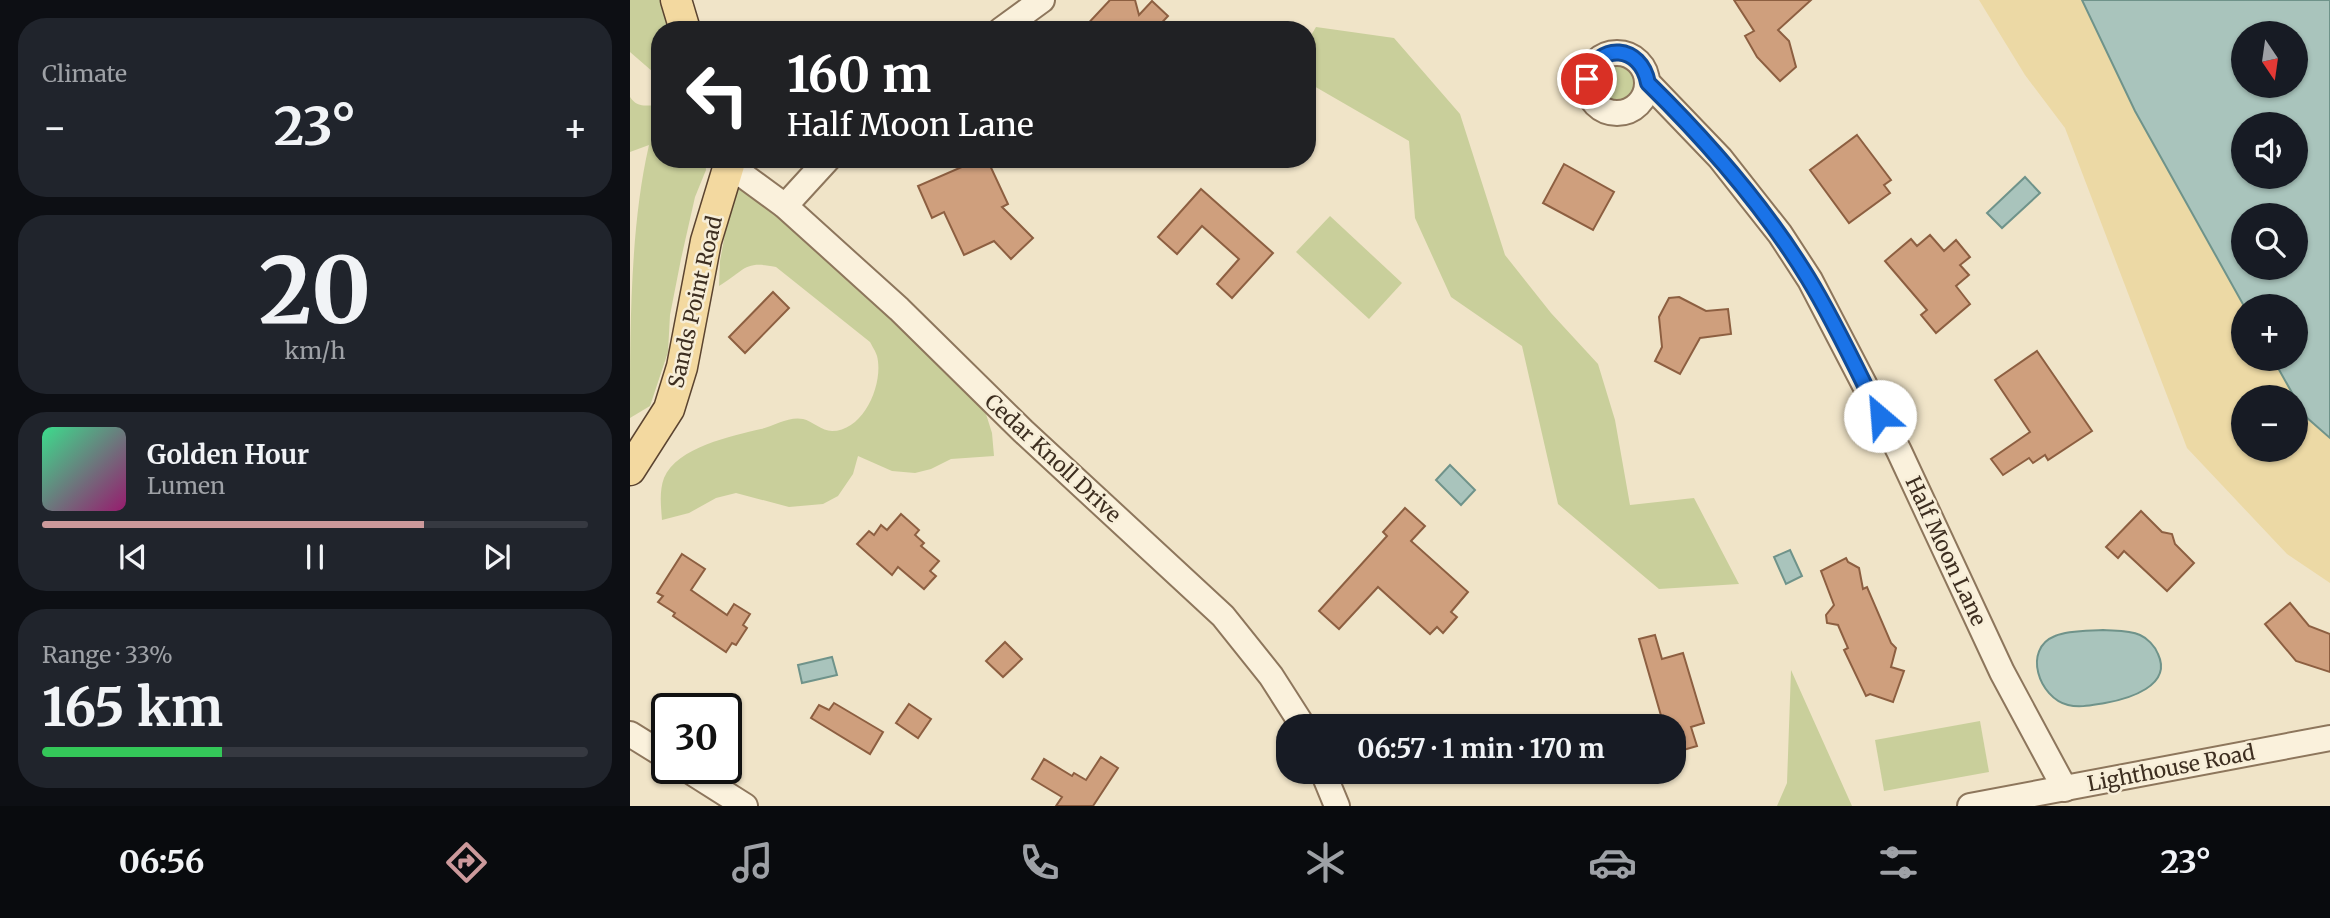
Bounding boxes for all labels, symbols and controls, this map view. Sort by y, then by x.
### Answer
north arrow [2231,21,2308,98]
map controls [2231,21,2308,462]
text: 160 m [787,44,931,105]
icon: left [672,49,763,140]
pin [1557,49,1617,109]
text: Climate [42,59,127,88]
icon: arrive [1568,60,1606,98]
text: 23° [274,94,356,159]
text: − [42,104,67,151]
text: + [563,104,588,151]
text: Half Moon Lane [787,105,1034,145]
button: sound [2231,112,2308,189]
button: search [2231,203,2308,280]
street label: Sands Point Road [662,213,728,391]
text: 20 [259,233,371,348]
button: + [2231,294,2308,371]
text: km/h [285,336,345,365]
position arrow [1843,379,1917,453]
button: − [2231,385,2308,462]
street label: Cedar Knoll Drive [979,388,1127,528]
text: Golden Hour [147,438,309,471]
text: Lumen [147,471,225,500]
street label: Half Moon Lane [1900,472,1992,630]
icon: previous [114,538,152,576]
icon: pause [296,538,334,576]
icon: next [478,538,516,576]
text: Range · 33% [42,640,173,669]
text: 165 km [42,675,223,740]
speed limit sign: 30 [651,693,742,784]
text: 06:57 · 1 min · 170 m [1357,732,1605,765]
street label: Lighthouse Road [2085,738,2257,797]
icon: directions [442,838,491,887]
icon: music [728,838,777,887]
icon: phone [1015,838,1064,887]
icon: climate [1301,838,1350,887]
icon: car [1588,838,1637,887]
icon: filters [1874,838,1923,887]
text: 06:56 [119,842,205,882]
text: 23° [2160,842,2211,882]

